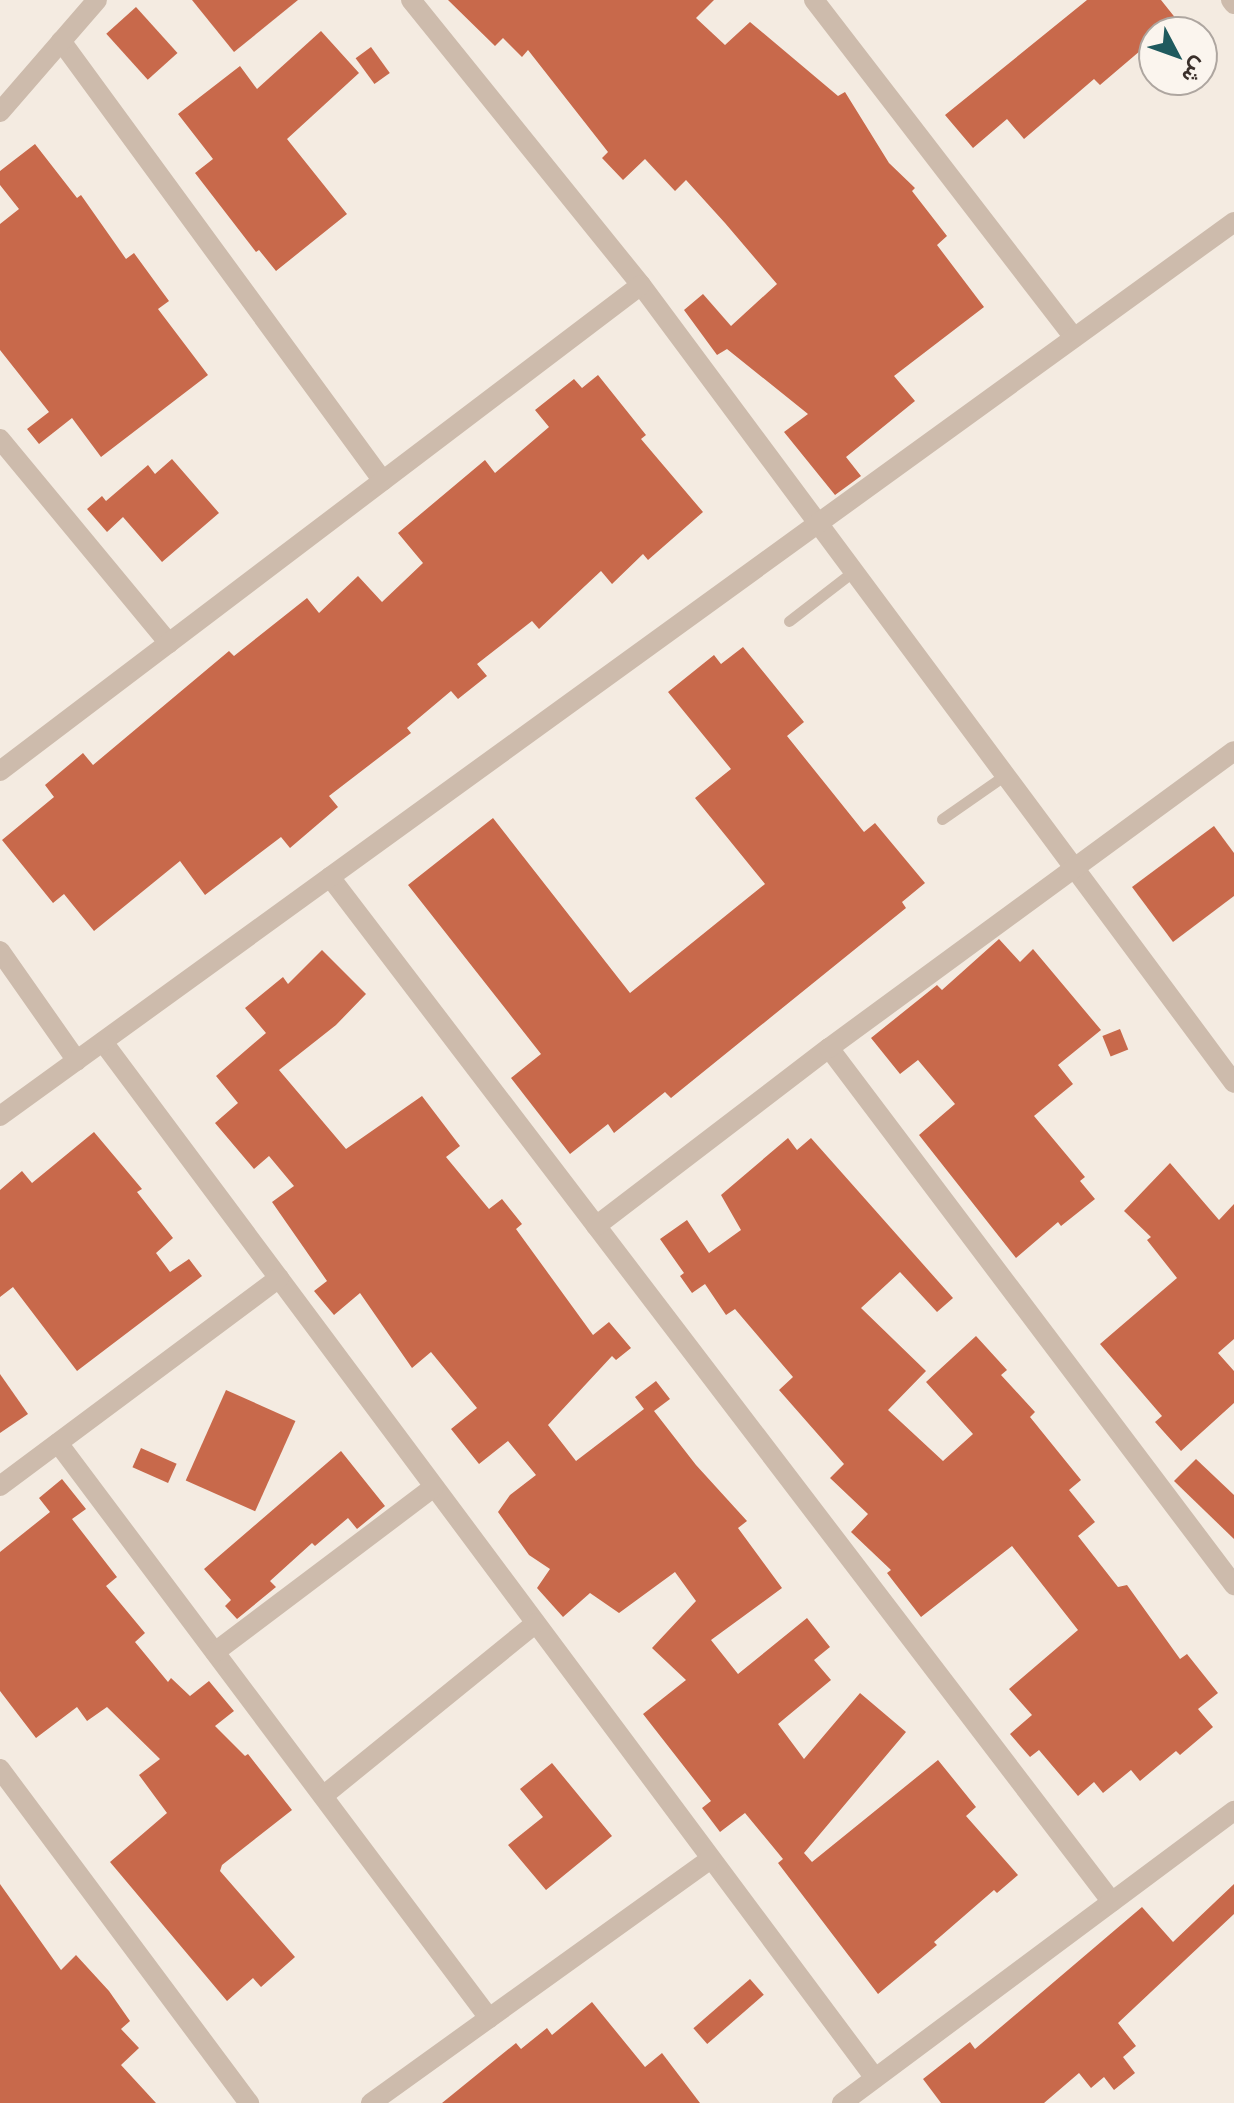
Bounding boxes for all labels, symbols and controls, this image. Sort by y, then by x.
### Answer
north arrow [1138,16,1218,96]
text: ش [1176,52,1213,89]

